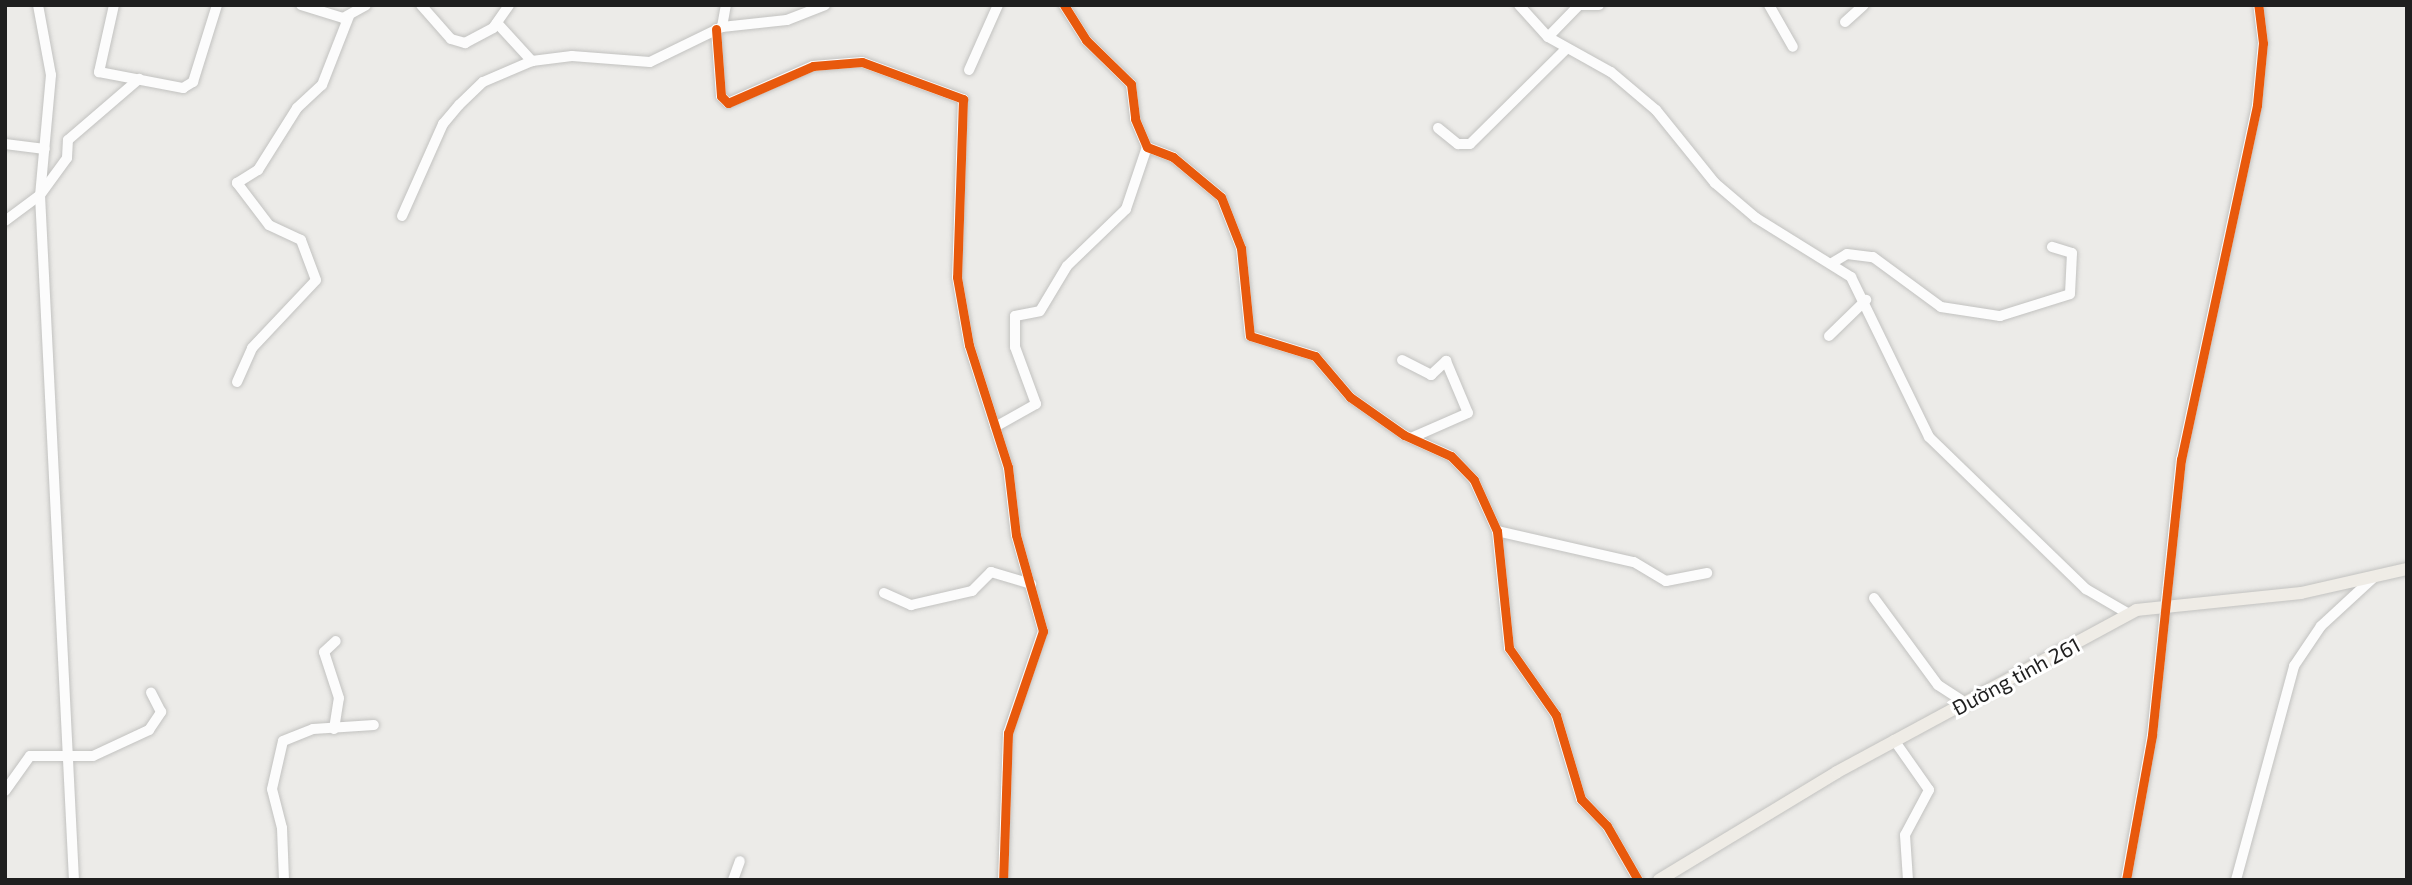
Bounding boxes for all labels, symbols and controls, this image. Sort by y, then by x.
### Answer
street label: Đường tỉnh 261 [1947,632,2085,720]

